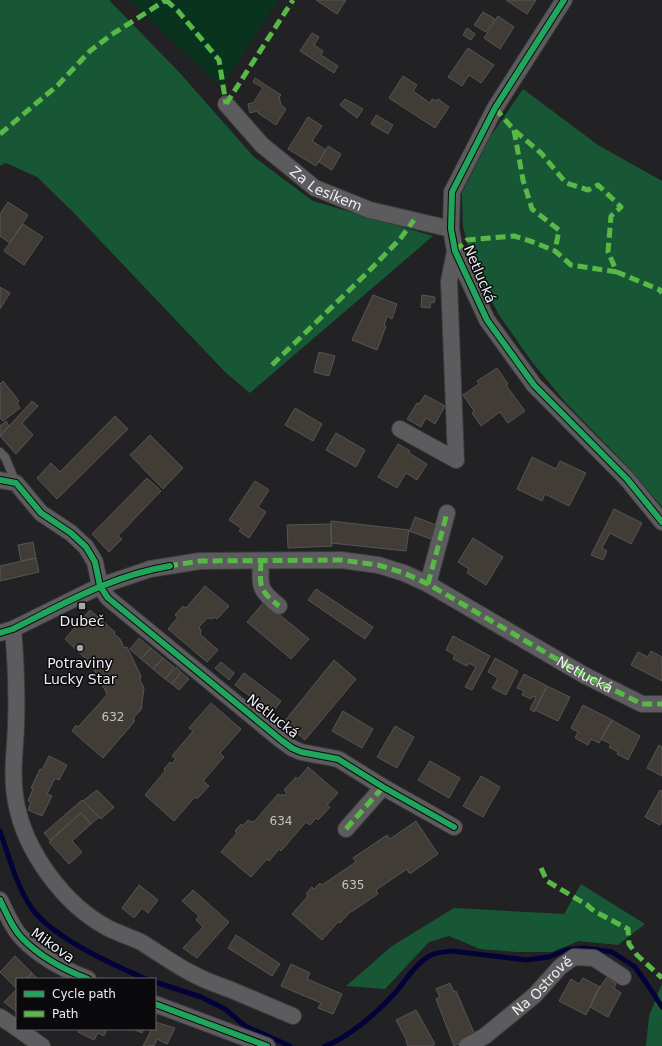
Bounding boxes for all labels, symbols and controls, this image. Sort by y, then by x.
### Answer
street label: Za Lesíkem [287,163,365,214]
street label: Netlucká [461,243,499,305]
marker: Dubeč [77,601,87,611]
place label: Dubeč [60,613,104,629]
marker: Potraviny Lucky Star [75,643,85,653]
street label: Netlucká [554,653,615,696]
place label: Potraviny Lucky Star [43,655,117,687]
street label: Netlucká [244,691,302,741]
house number: 632 [102,710,124,724]
house number: 634 [270,814,292,828]
house number: 635 [342,878,364,892]
street label: Mikova [28,924,78,966]
street label: Na Ostrově [509,953,576,1019]
legend [16,978,156,1030]
text: Cycle path [52,987,116,1001]
text: Path [52,1007,78,1021]

